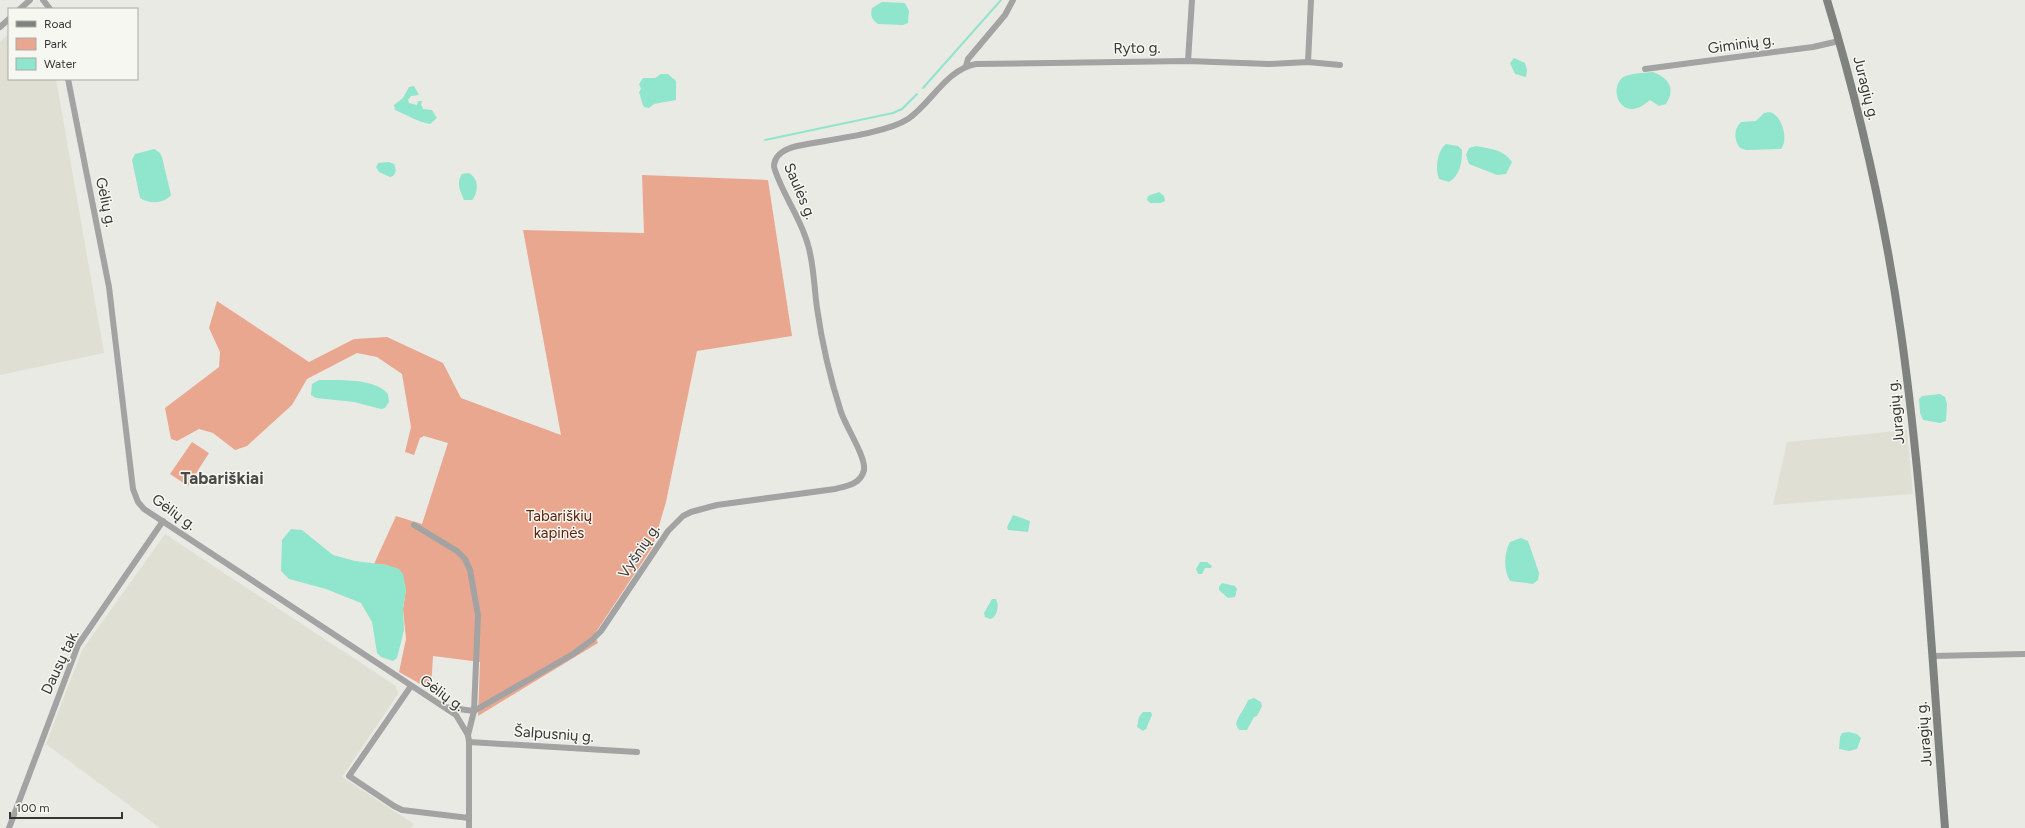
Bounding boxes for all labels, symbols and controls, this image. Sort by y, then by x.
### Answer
legend [8,8,138,80]
text: Road [44,17,72,31]
street label: Giminių g. [1707,30,1775,58]
text: Park [44,37,67,51]
street label: Ryto g. [1113,39,1161,57]
street label: Juragių g. [1849,54,1883,122]
text: Water [44,57,76,71]
street label: Saulės g. [780,160,820,222]
street label: Gėlių g. [92,175,120,229]
street label: Juragių g. [1884,379,1908,445]
district label: Tabariškiai [180,468,264,488]
street label: Gėlių g. [148,490,200,534]
park label: Tabariškių kapinės [526,507,592,542]
street label: Vyšnių g. [614,521,664,581]
street label: Dausų tak. [37,627,83,697]
street label: Gėlių g. [416,671,468,715]
street label: Juragių g. [1912,701,1936,767]
street label: Šalpusnių g. [513,722,595,746]
scale bar [10,794,122,820]
text: 100 m [16,801,50,815]

